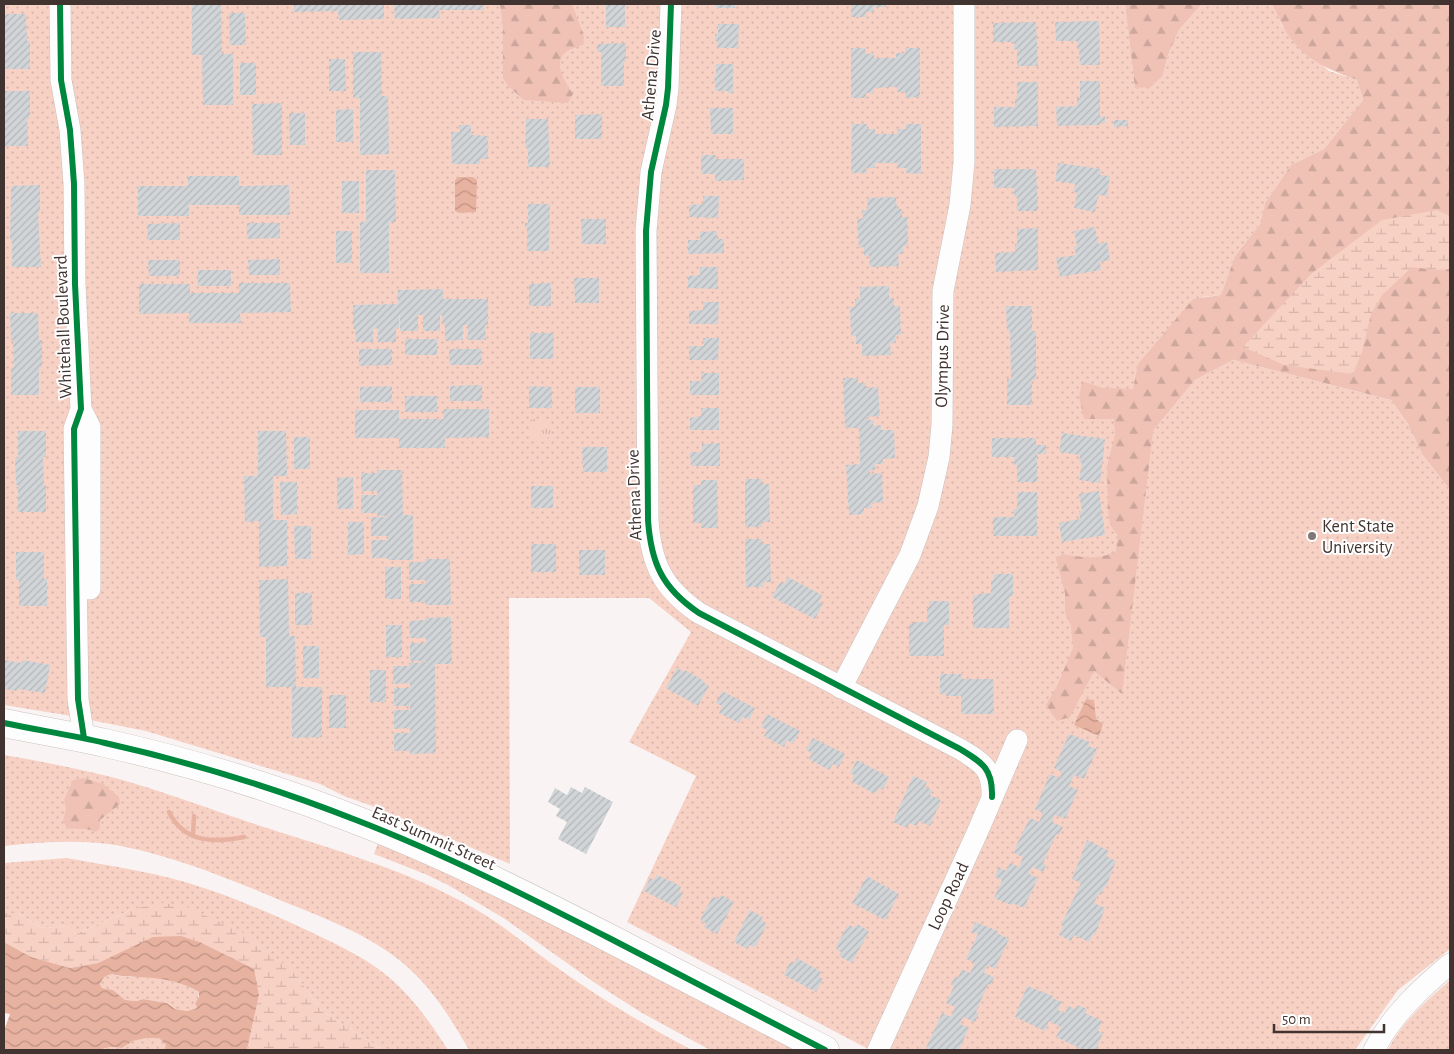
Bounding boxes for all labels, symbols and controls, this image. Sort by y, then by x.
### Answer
street label: Athena Drive [639,29,665,121]
street label: Whitehall Boulevard [52,255,76,399]
street label: Olympus Drive [933,304,953,408]
street label: Athena Drive [624,449,646,541]
place label: Kent State University [1322,518,1394,557]
marker: Kent State University [1306,530,1318,542]
street label: East Summit Street [369,804,498,874]
street label: Loop Road [925,860,972,933]
scale bar [1274,1002,1384,1034]
text: 50 m [1282,1012,1311,1027]

